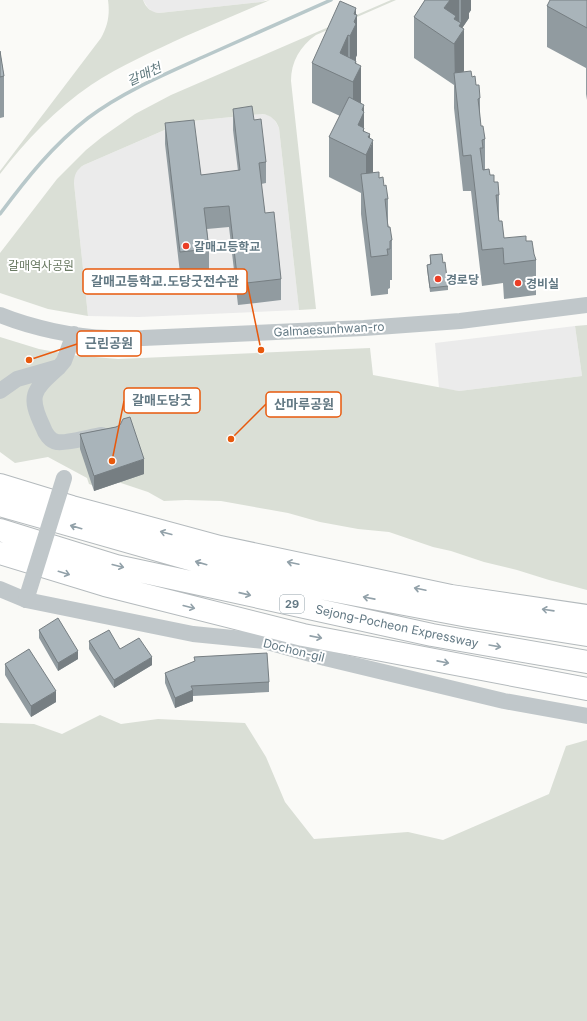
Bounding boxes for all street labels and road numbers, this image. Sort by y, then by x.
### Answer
street label: Galmaesunhwan-ro [273,319,385,339]
road number: 29 [280,595,304,613]
street label: Sejong-Pocheon Expressway [314,601,480,651]
street label: Dochon-gil [262,635,326,665]

